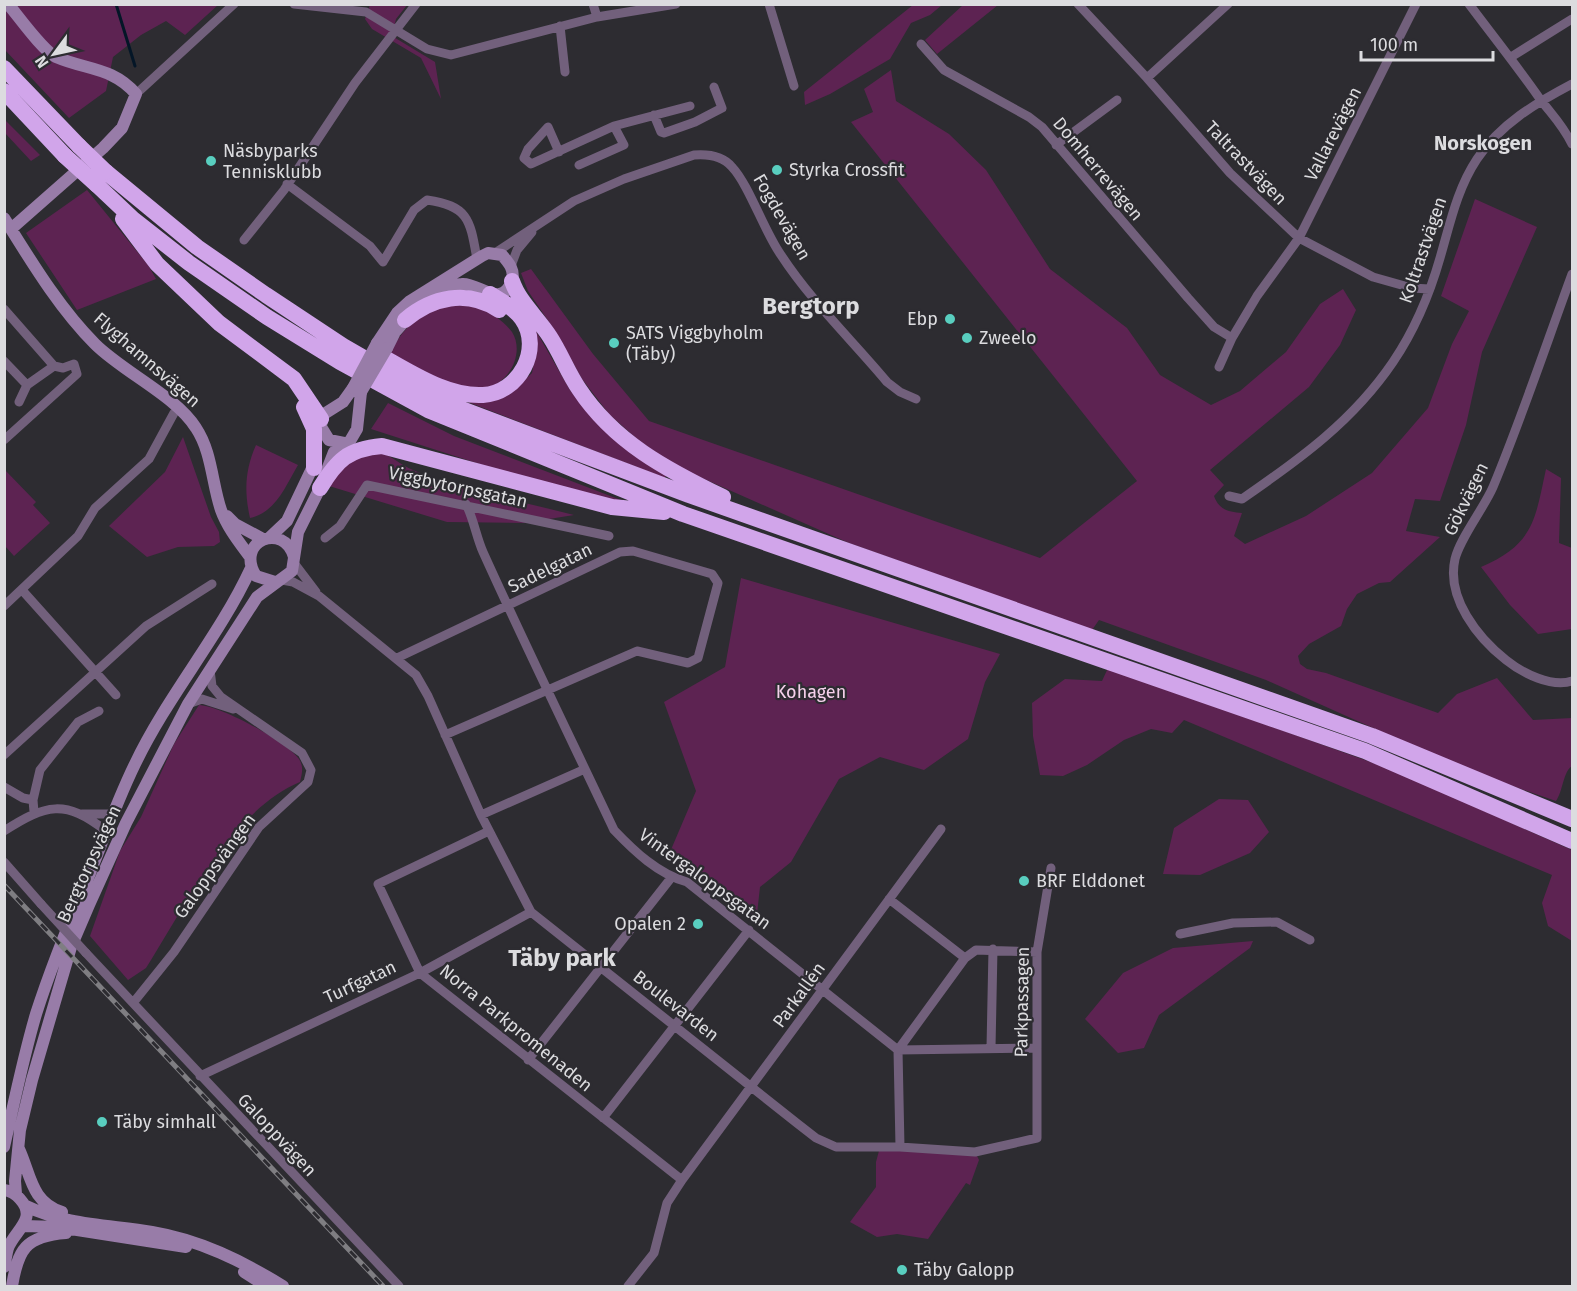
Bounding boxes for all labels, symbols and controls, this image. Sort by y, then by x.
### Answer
north arrow [24,24,84,84]
scale bar [1361,24,1493,62]
text: 100 m [1370,34,1418,56]
text: N [31,52,53,72]
street label: Vallarevägen [1300,83,1366,185]
street label: Domherrevägen [1048,113,1148,225]
street label: Taltrastvägen [1201,116,1291,210]
district label: Norskogen [1434,131,1532,155]
place label: Näsbyparks Tennisklubb [223,140,322,183]
marker: Näsbyparks Tennisklubb [204,154,218,168]
place label: Styrka Crossfit [789,159,905,181]
marker: Styrka Crossfit [770,163,784,177]
street label: Fogdevägen [748,170,816,264]
street label: Koltrastvägen [1395,194,1451,306]
district label: Bergtorp [762,292,860,320]
street label: Flyghamnsvägen [89,308,205,412]
place label: Ebp [907,308,938,330]
marker: Ebp [943,312,957,326]
place label: SATS Viggbyholm (Täby) [626,322,764,365]
place label: Zweelo [979,327,1036,349]
marker: Zweelo [960,331,974,345]
marker: SATS Viggbyholm (Täby) [607,336,621,350]
street label: Gökvägen [1439,459,1493,539]
street label: Viggbytorpsgatan [386,462,530,512]
street label: Sadelgatan [504,538,596,598]
park label: Kohagen [776,681,846,703]
street label: Bergtorpsvägen [52,802,126,926]
street label: Galoppsvängen [170,809,260,923]
street label: Vintergaloppsgatan [635,824,775,934]
place label: BRF Elddonet [1036,870,1146,892]
marker: BRF Elddonet [1017,874,1031,888]
place label: Opalen 2 [614,913,686,935]
marker: Opalen 2 [691,917,705,931]
district label: Täby park [508,944,616,972]
street label: Parkpassagen [1010,946,1034,1058]
street label: Turfgatan [320,956,400,1008]
street label: Parkallén [768,958,830,1032]
street label: Norra Parkpromenaden [435,960,597,1096]
street label: Boulevarden [629,966,723,1046]
street label: Galoppvägen [233,1089,321,1181]
place label: Täby simhall [114,1111,216,1133]
marker: Täby simhall [95,1115,109,1129]
place label: Täby Galopp [914,1259,1015,1281]
marker: Täby Galopp [895,1263,909,1277]

